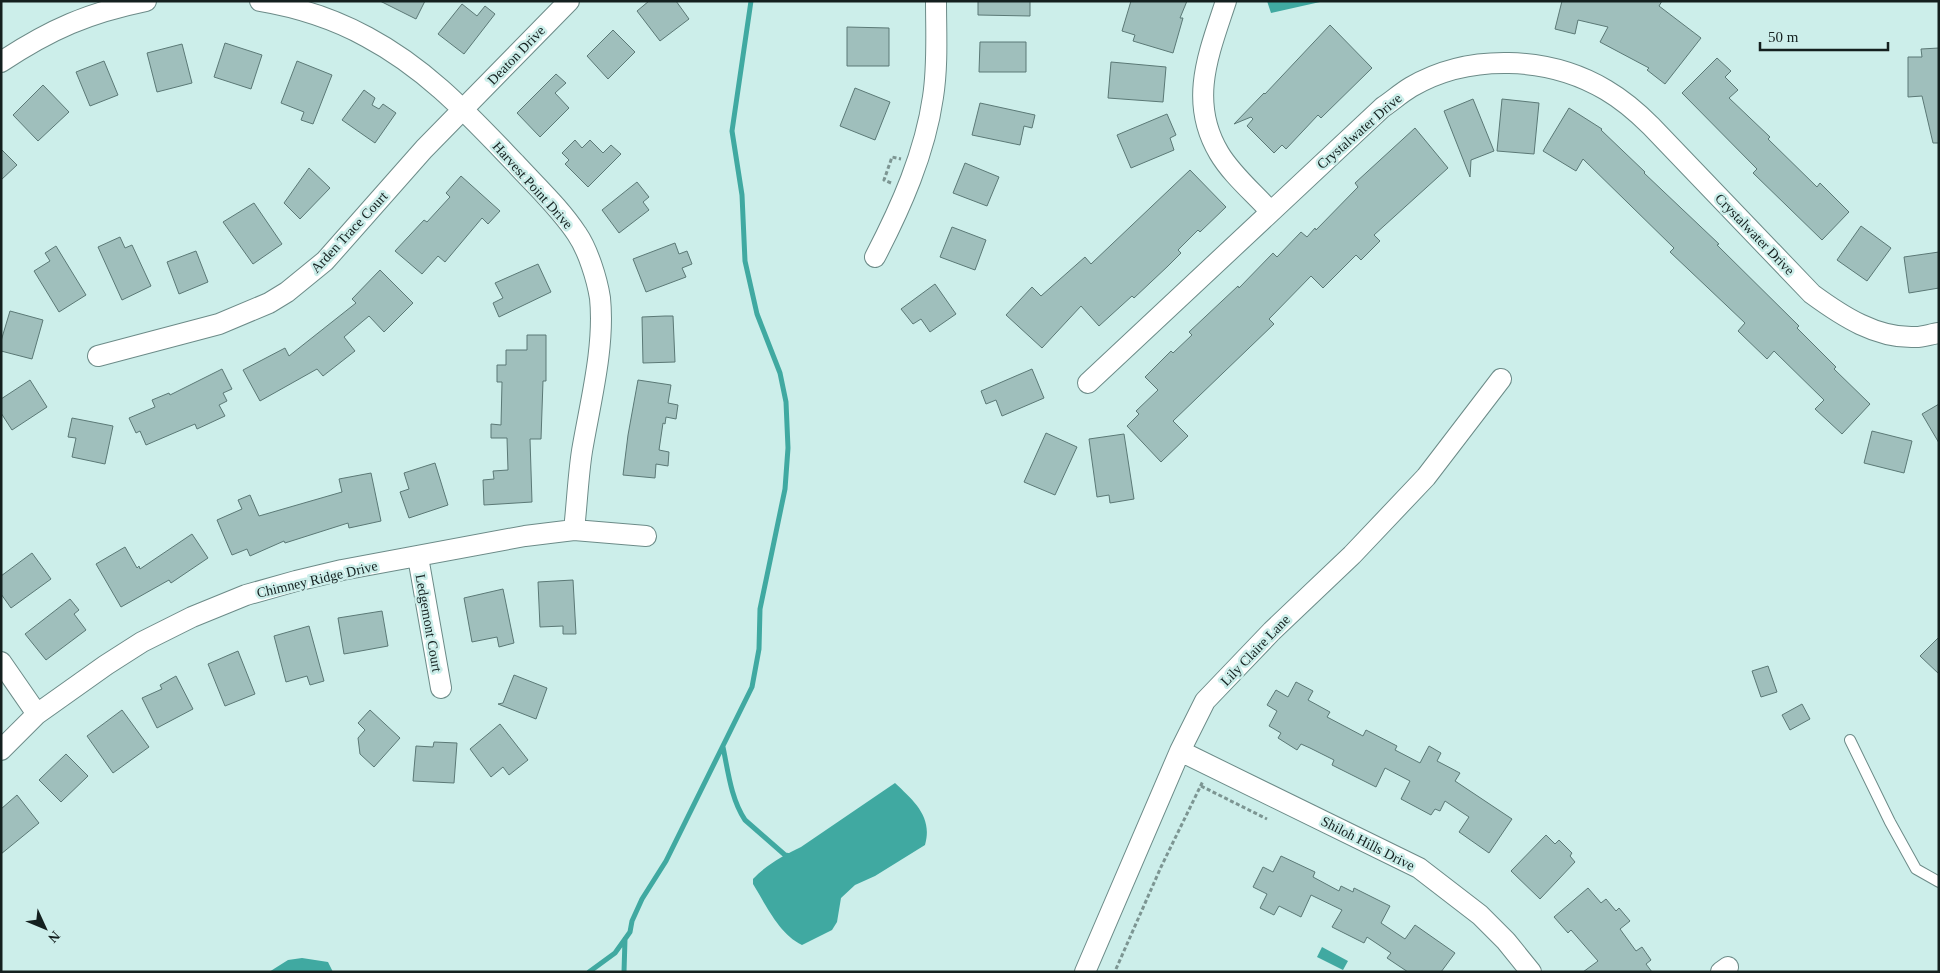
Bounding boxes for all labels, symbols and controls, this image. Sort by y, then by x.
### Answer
scale bar [1760,20,1888,52]
street label: Deaton Drive [485,23,548,88]
text: 50 m [1768,29,1799,45]
street label: Crystalwater Drive [1314,91,1405,172]
street label: Harvest Point Drive [490,139,576,232]
street label: Arden Trace Court [308,189,391,276]
street label: Crystalwater Drive [1712,191,1797,278]
street label: Chimney Ridge Drive [255,558,379,601]
street label: Ledgemont Court [413,573,445,673]
street label: Lily Claire Lane [1218,612,1293,689]
street label: Shiloh Hills Drive [1319,813,1417,873]
north arrow [20,903,70,953]
text: N [45,928,63,946]

